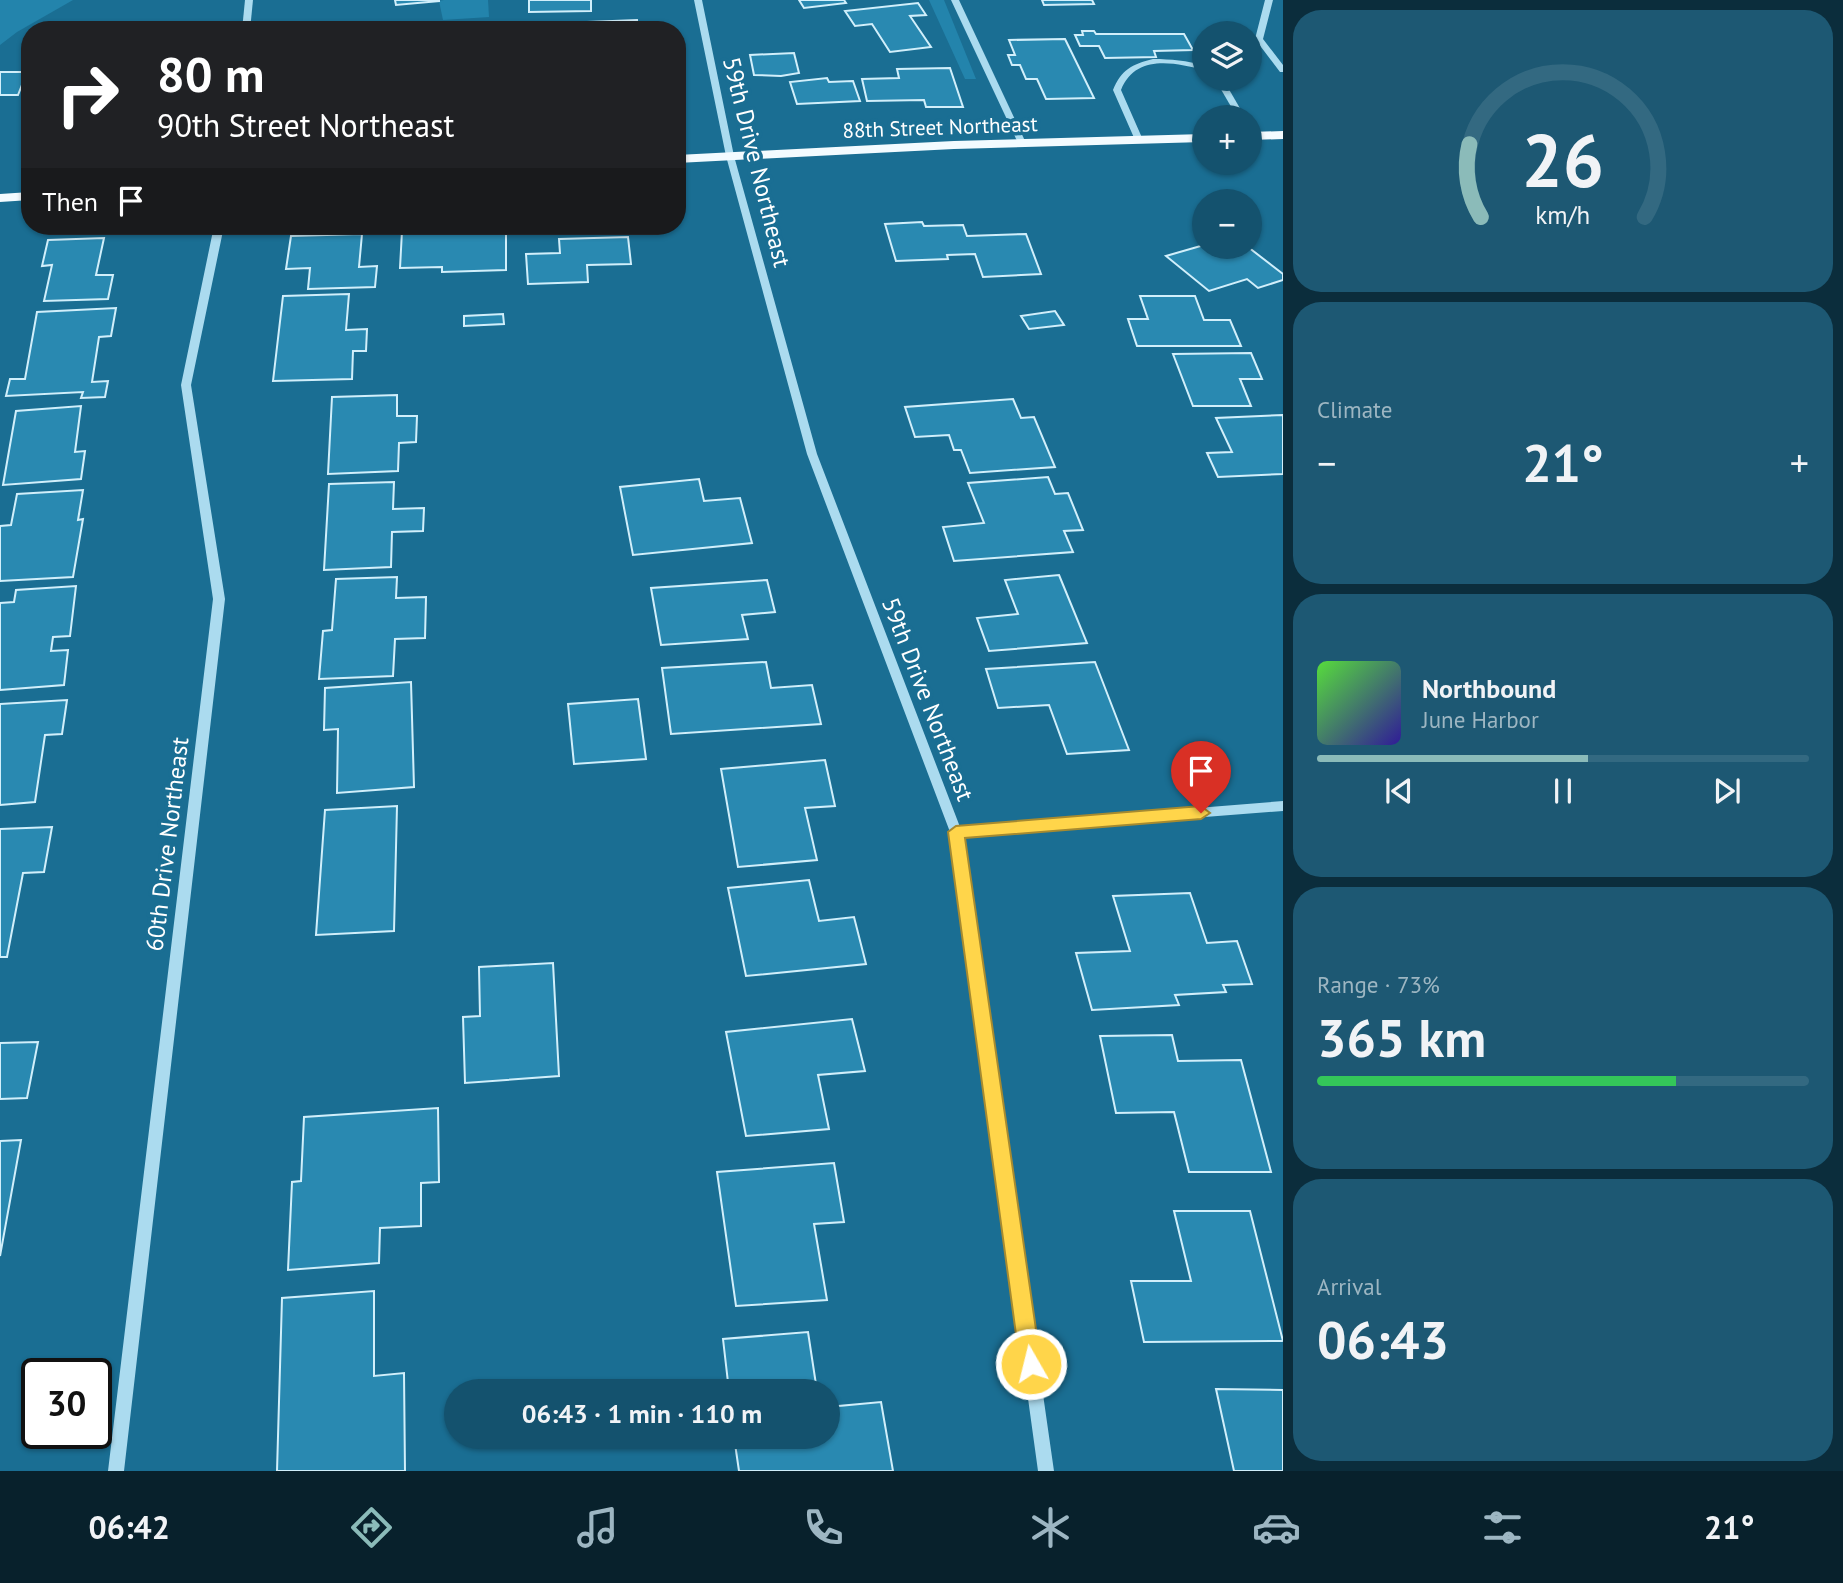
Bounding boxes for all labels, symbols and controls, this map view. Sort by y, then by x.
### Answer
map controls [1192,21,1262,259]
button: layers [1192,21,1262,91]
text: 80 m [157,42,264,106]
icon: right [42,49,133,140]
street label: 59th Drive Northeast [716,54,798,270]
text: 90th Street Northeast [157,104,454,146]
button: + [1192,105,1262,175]
street label: 88th Street Northeast [842,110,1038,144]
text: 26 [1522,113,1604,207]
icon: arrive [112,182,150,220]
text: Then [42,185,98,218]
button: − [1192,189,1262,259]
text: km/h [1536,199,1590,231]
text: Climate [1317,395,1392,424]
text: 21° [1522,429,1604,496]
text: − [1317,438,1336,487]
text: + [1790,438,1809,487]
street label: 59th Drive Northeast [875,593,981,805]
text: Northbound [1422,672,1556,705]
text: June Harbor [1422,705,1539,734]
street label: 60th Drive Northeast [138,735,196,953]
pin [1171,741,1231,813]
icon: arrive [1182,752,1220,790]
icon: previous [1380,772,1418,810]
icon: pause [1544,772,1582,810]
icon: next [1708,772,1746,810]
text: Range · 73% [1317,970,1440,999]
text: 365 km [1317,1004,1486,1071]
text: Arrival [1317,1272,1381,1301]
text: 06:43 [1317,1306,1449,1373]
position arrow [994,1327,1068,1401]
speed limit sign: 30 [21,1358,112,1449]
text: 06:43 · 1 min · 110 m [522,1397,762,1430]
icon: directions [347,1503,396,1552]
icon: music [573,1503,622,1552]
icon: phone [799,1503,848,1552]
icon: climate [1026,1503,1075,1552]
icon: car [1252,1503,1301,1552]
icon: filters [1478,1503,1527,1552]
text: 06:42 [89,1506,170,1548]
text: 21° [1704,1506,1754,1548]

